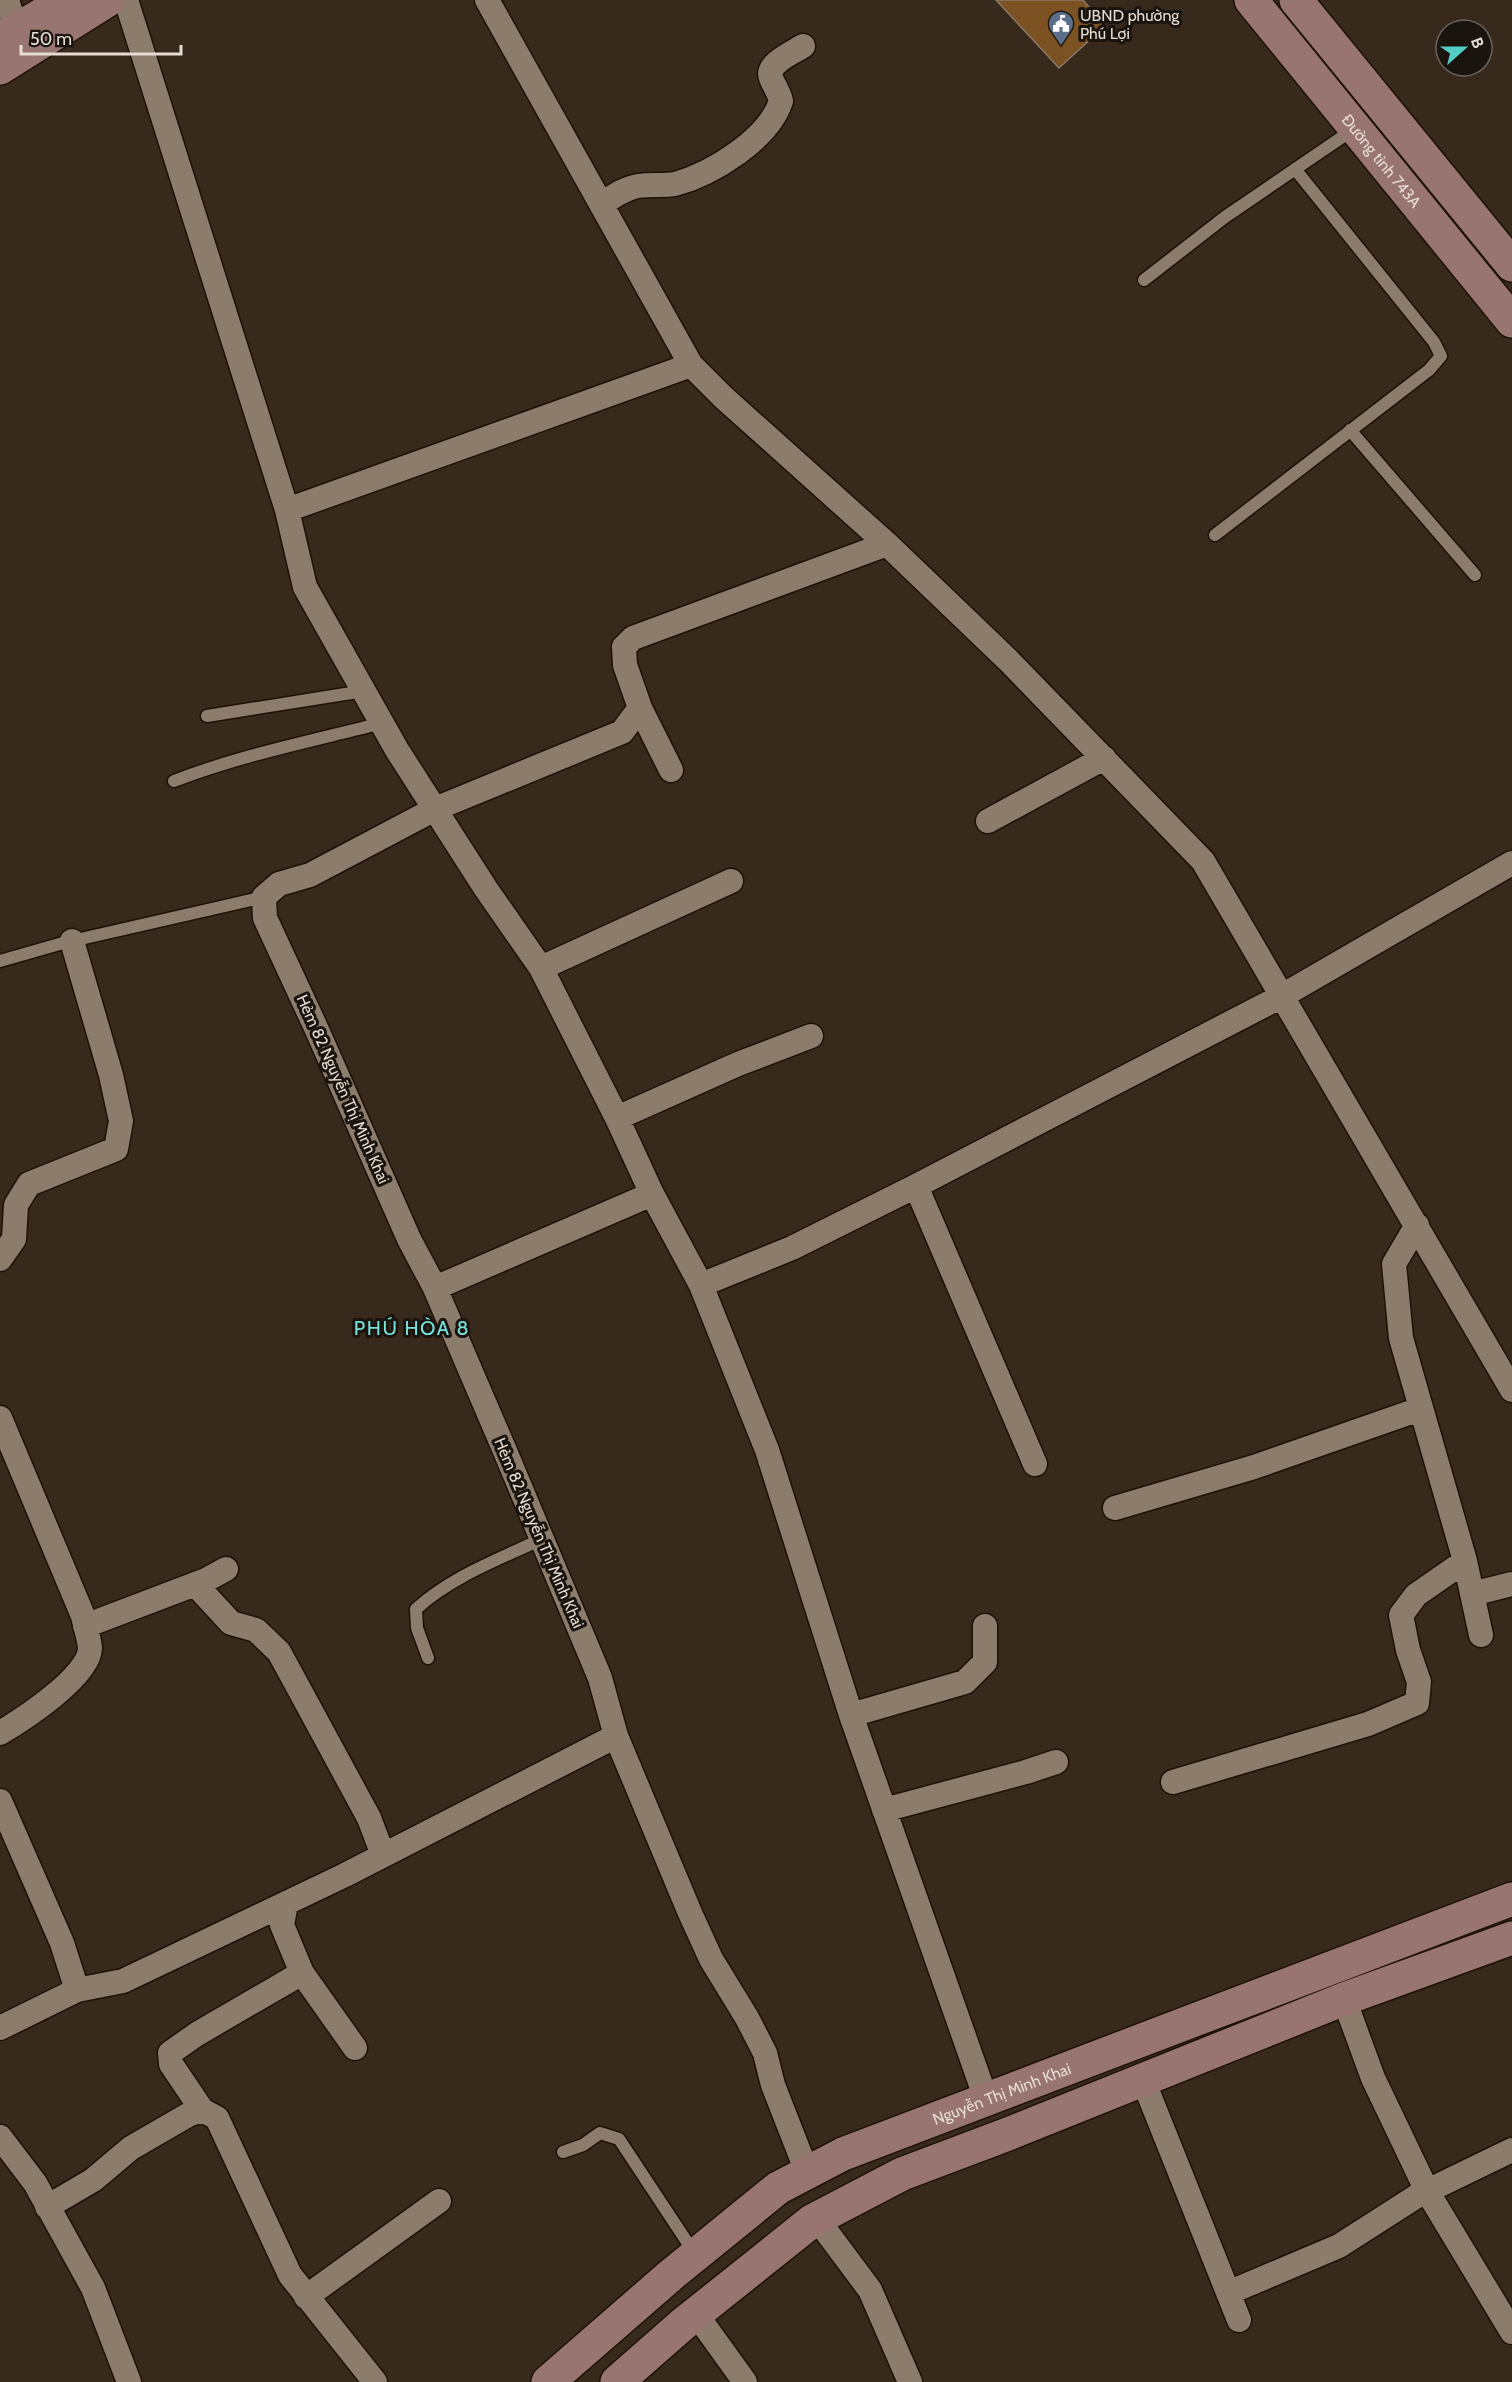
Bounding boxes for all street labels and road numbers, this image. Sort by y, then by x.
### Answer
street label: Đường tỉnh 743A [1338,110,1425,211]
street label: Hẻm 82 Nguyễn Thị Minh Khai [293,992,393,1186]
street label: Hẻm 82 Nguyễn Thị Minh Khai [490,1435,588,1631]
street label: Nguyễn Thị Minh Khai [930,2059,1073,2129]

